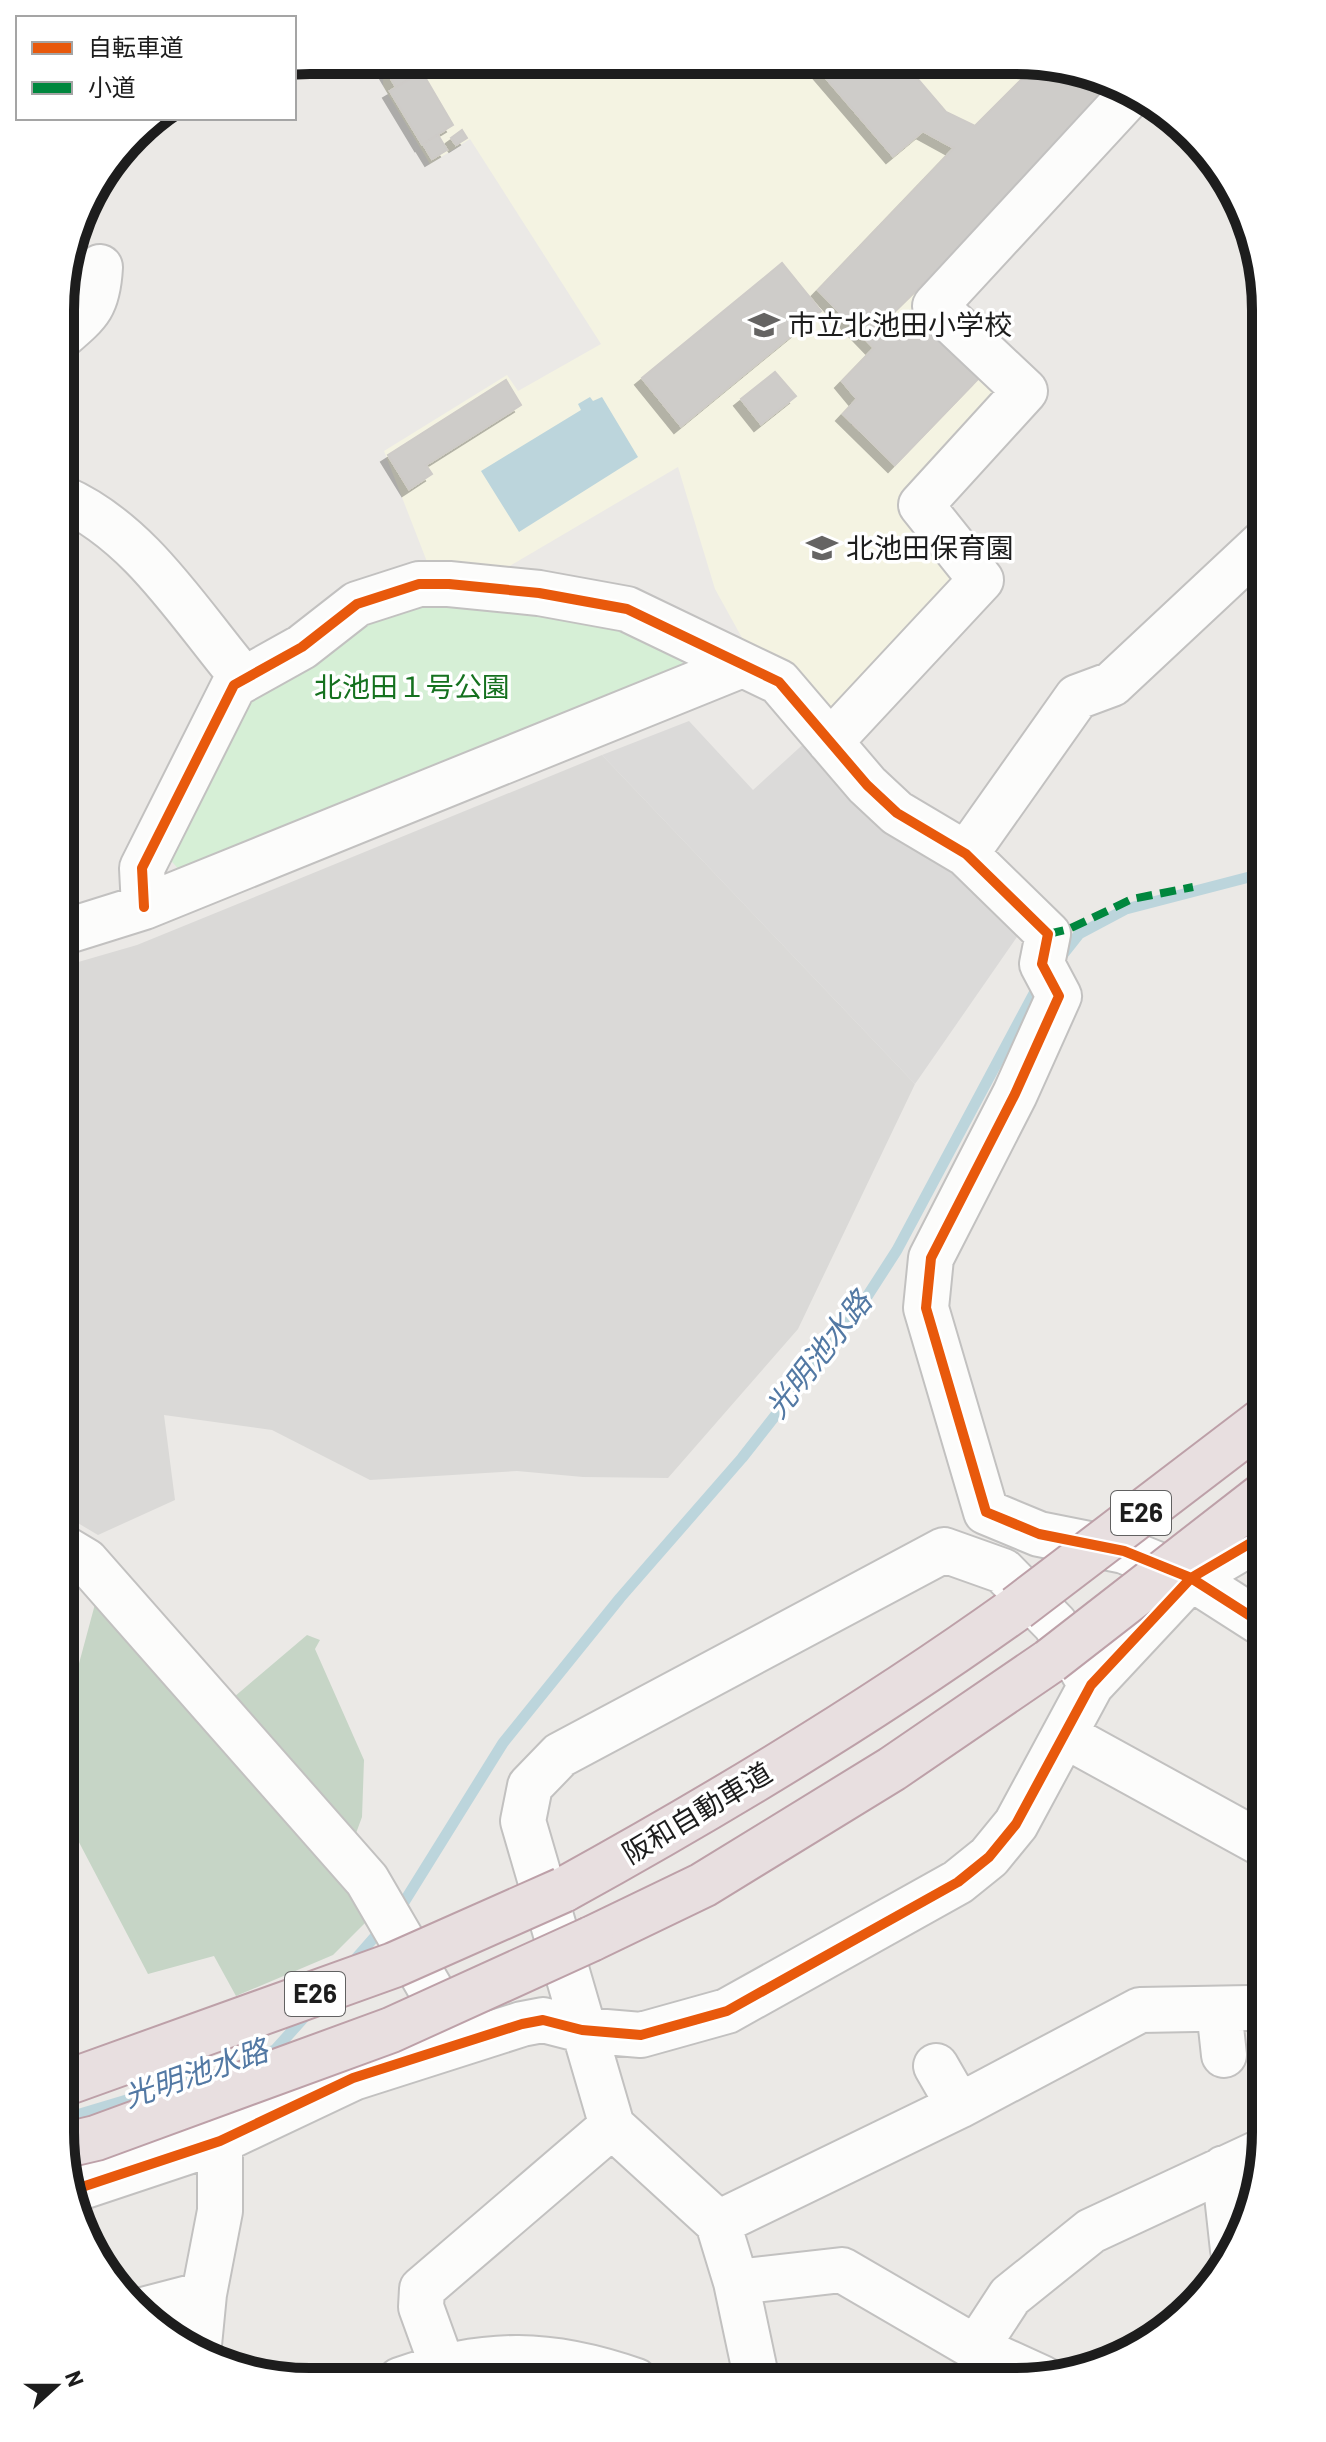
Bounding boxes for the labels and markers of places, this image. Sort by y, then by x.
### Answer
place label: 市立北池田小学校 [788,307,1012,341]
school or university icon: 市立北池田小学校 [747,308,781,342]
place label: 北池田保育園 [846,530,1014,564]
school or university icon: 北池田保育園 [805,531,839,565]

